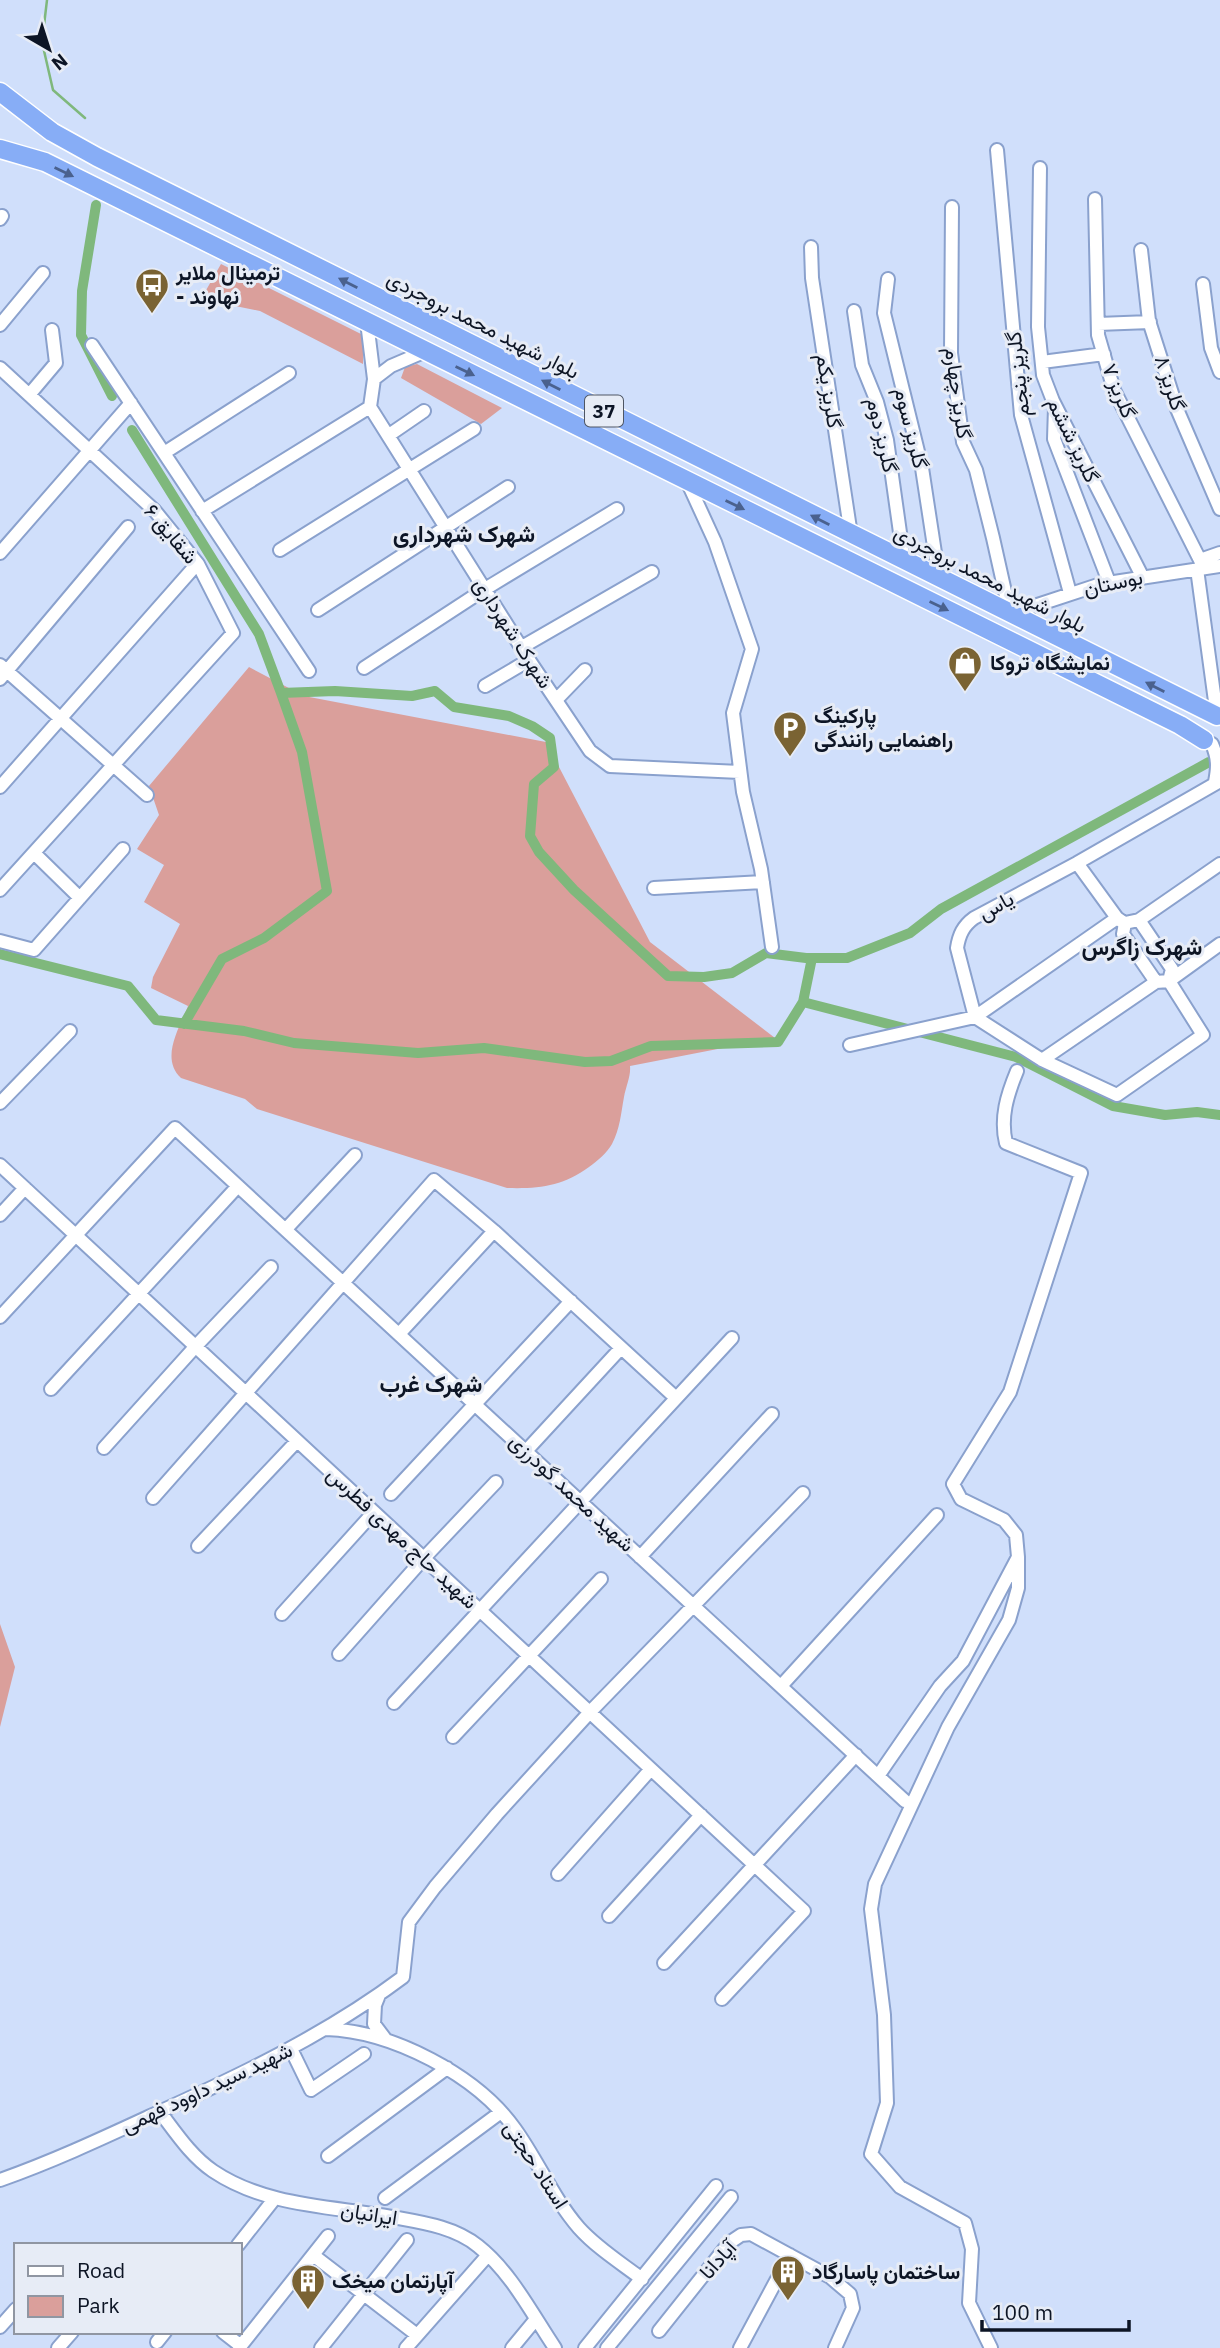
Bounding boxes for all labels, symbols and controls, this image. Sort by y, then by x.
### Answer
north arrow [14,14,84,84]
text: N [47,49,73,76]
one-way arrow [54,166,74,178]
place label: ترمینال ملایر - نهاوند [175,258,280,310]
street label: بلوار شهید محمد بروجردی [382,263,584,385]
bus stop icon: ترمینال ملایر - نهاوند [133,266,171,315]
one-way arrow [338,277,358,288]
street label: گلریز پنجم [999,330,1036,418]
street label: گلریز چهارم [938,345,979,441]
street label: گلریز ۸ [1149,351,1193,414]
street label: گلریز یکم [809,352,850,430]
street label: گلریز ۷ [1096,359,1144,422]
one-way arrow [455,366,475,377]
one-way arrow [541,379,561,390]
street label: گلریز سوم [887,384,936,472]
street label: گلریز ششم [1040,392,1107,488]
street label: گلریز دوم [860,394,905,475]
road number: 37 [585,396,623,426]
street label: شقایق ۶ [138,497,205,569]
one-way arrow [725,499,745,510]
one-way arrow [810,514,830,525]
street label: بلوار شهید محمد بروجردی [889,517,1091,639]
district label: شهرک شهرداری [393,518,535,549]
street label: بوستان [1081,562,1145,602]
street label: شهرک شهرداری [468,572,560,693]
one-way arrow [929,600,949,611]
shop icon: نمایشگاه تروکا [946,644,984,693]
place label: نمایشگاه تروکا [990,648,1110,676]
one-way arrow [1145,682,1165,693]
place label: پارکینگ راهنمایی رانندگی [814,701,953,753]
parking icon: پارکینگ راهنمایی رانندگی [771,709,809,758]
street label: یاس [973,884,1018,926]
district label: شهرک زاگرس [1082,931,1202,962]
district label: شهرک غرب [380,1368,482,1399]
street label: شهید محمد گودرزی [504,1427,641,1558]
street label: شهید حاج مهدی فطرس [320,1460,484,1615]
street label: شهید سید داوود فهمی [117,2035,297,2139]
street label: استاد حجتی [498,2115,576,2214]
street label: ایرانیان [339,2195,399,2231]
street label: آپادانا [692,2232,744,2285]
legend [14,2243,242,2334]
building icon: ساختمان پاسارگاد [769,2253,807,2302]
text: Road [77,2256,125,2284]
place label: ساختمان پاسارگاد [812,2257,960,2286]
building icon: آپارتمان میخک [289,2262,327,2311]
place label: آپارتمان میخک [332,2266,455,2295]
scale bar [982,2288,1129,2332]
text: Park [77,2291,120,2319]
text: 100 m [992,2298,1053,2326]

